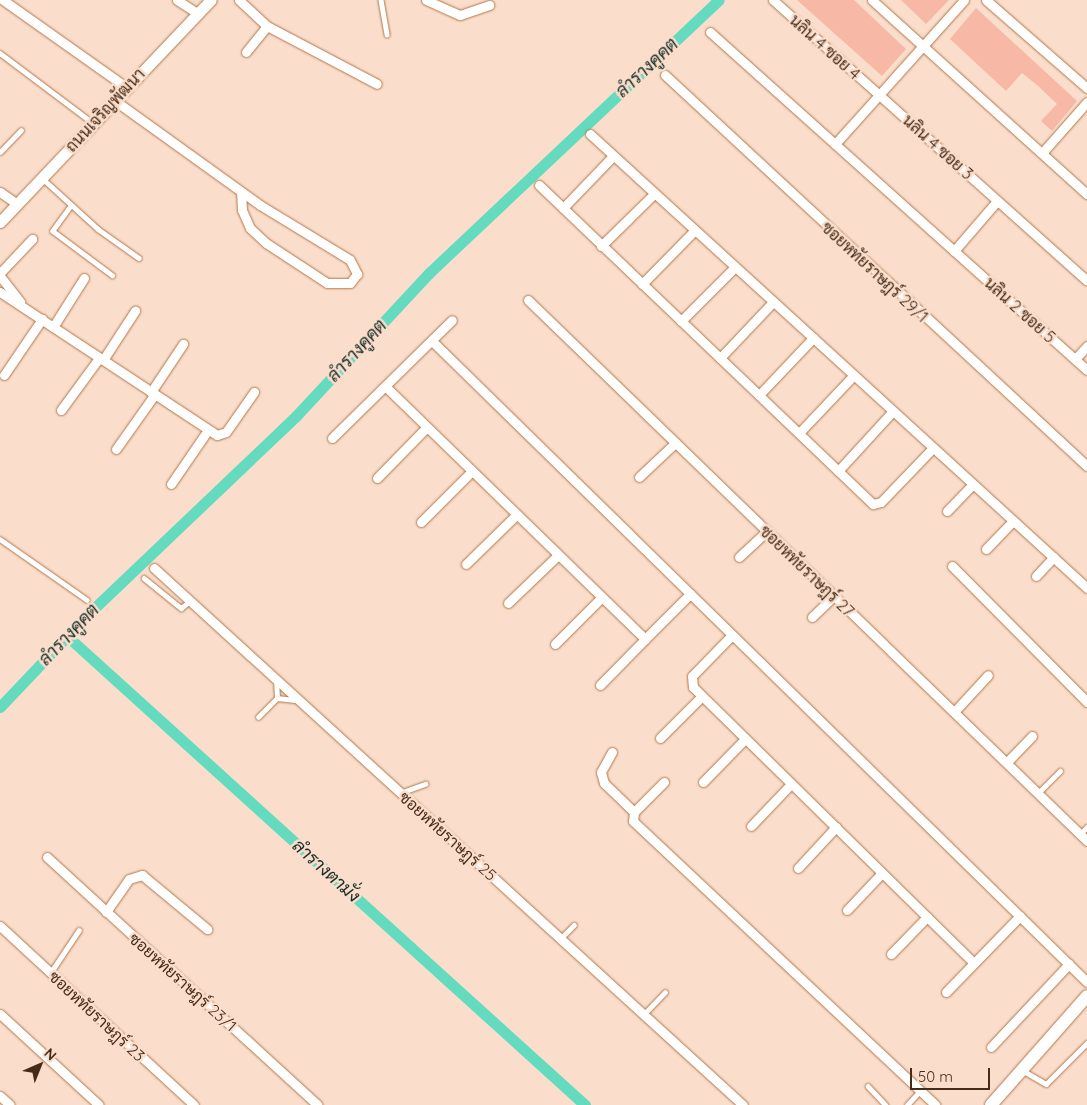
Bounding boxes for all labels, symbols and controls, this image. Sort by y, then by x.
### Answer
street label: นลิน 4 ซอย 4 [786,10,864,84]
water label: ลำรางคูคต [611,34,683,102]
street label: ถนนเจริญพัฒนา [61,64,149,156]
street label: นลิน 4 ซอย 3 [899,110,977,184]
street label: ซอยหทัยราษฎร์ 29/1 [818,218,932,326]
street label: นลิน 2 ซอย 5 [981,273,1059,347]
water label: ลำรางคูคต [323,315,391,387]
street label: ซอยหทัยราษฎร์ 27 [756,521,858,621]
water label: ลำรางคูคต [34,600,104,670]
street label: ซอยหทัยราษฎร์ 25 [395,787,501,885]
water label: ลำรางตามั่ง [288,835,364,907]
street label: ซอยหทัยราษฎร์ 23/1 [125,929,241,1035]
street label: ซอยหทัยราษฎร์ 23 [45,967,149,1065]
north arrow [15,1040,65,1090]
text: N [40,1044,60,1064]
scale bar [912,1058,992,1090]
text: 50 m [918,1067,953,1086]

